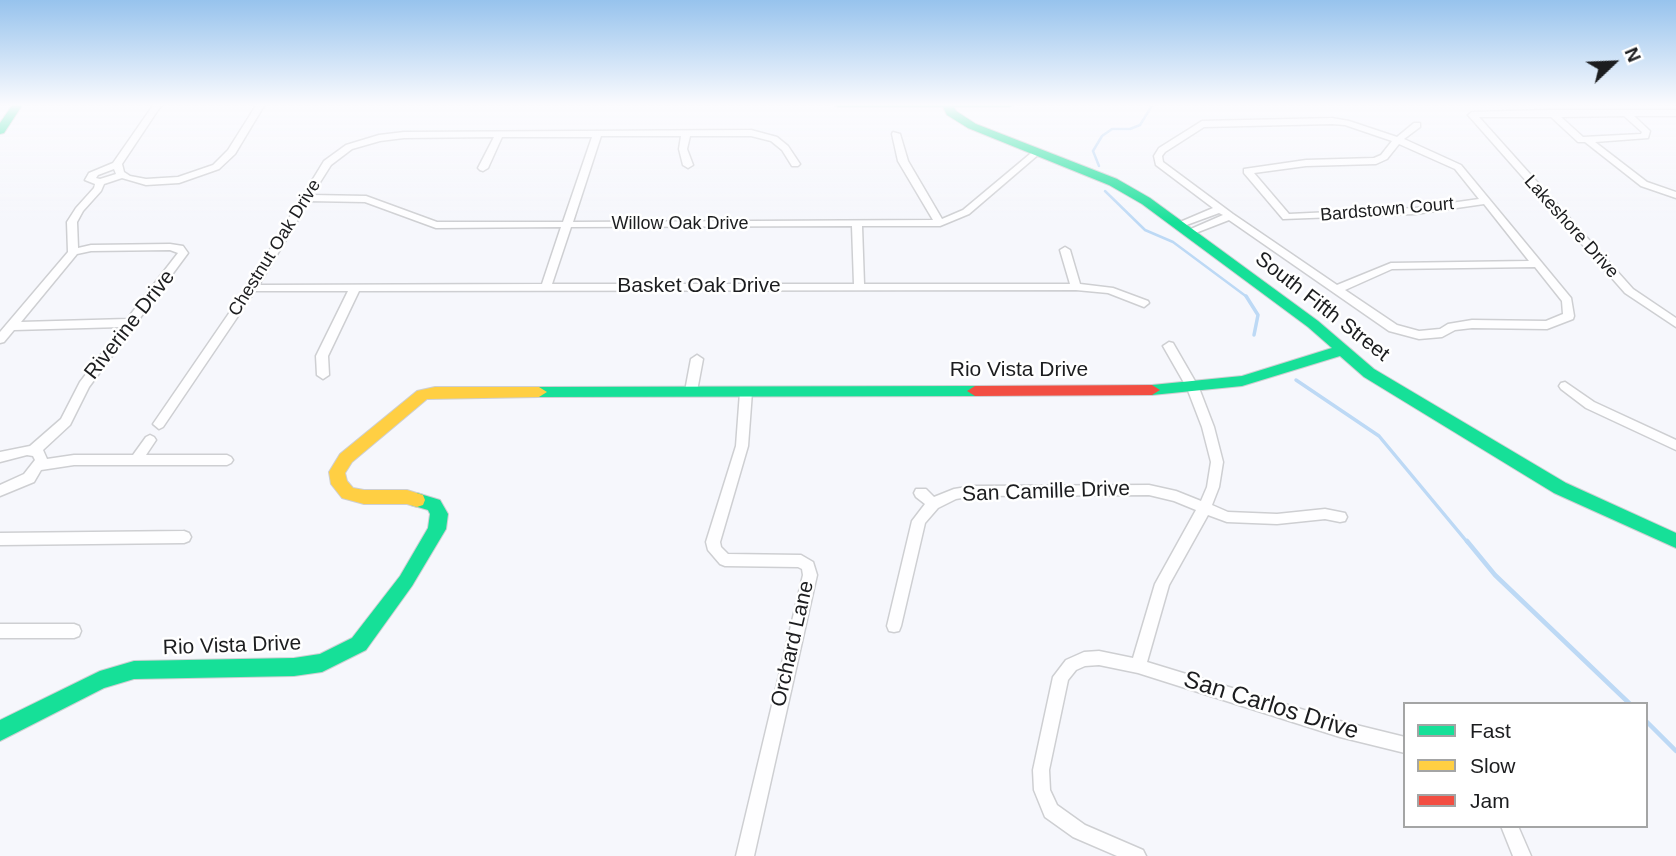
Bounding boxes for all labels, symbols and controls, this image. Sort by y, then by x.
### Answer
north arrow [1578,28,1648,98]
text: N [1620,44,1645,65]
street label: Lakeshore Drive [1519,171,1623,283]
street label: Chestnut Oak Drive [224,176,326,320]
street label: Bardstown Court [1319,193,1455,227]
street label: Willow Oak Drive [611,213,749,235]
street label: South Fifth Street [1250,247,1394,367]
street label: Riverine Drive [79,265,181,385]
street label: Basket Oak Drive [617,273,781,299]
street label: Rio Vista Drive [950,357,1088,383]
street label: San Camille Drive [962,476,1130,508]
street label: Orchard Lane [766,579,820,709]
street label: Rio Vista Drive [162,631,302,661]
street label: San Carlos Drive [1180,666,1362,746]
legend [1403,702,1648,828]
text: Fast [1470,719,1511,742]
text: Slow [1470,754,1516,777]
text: Jam [1470,789,1510,812]

